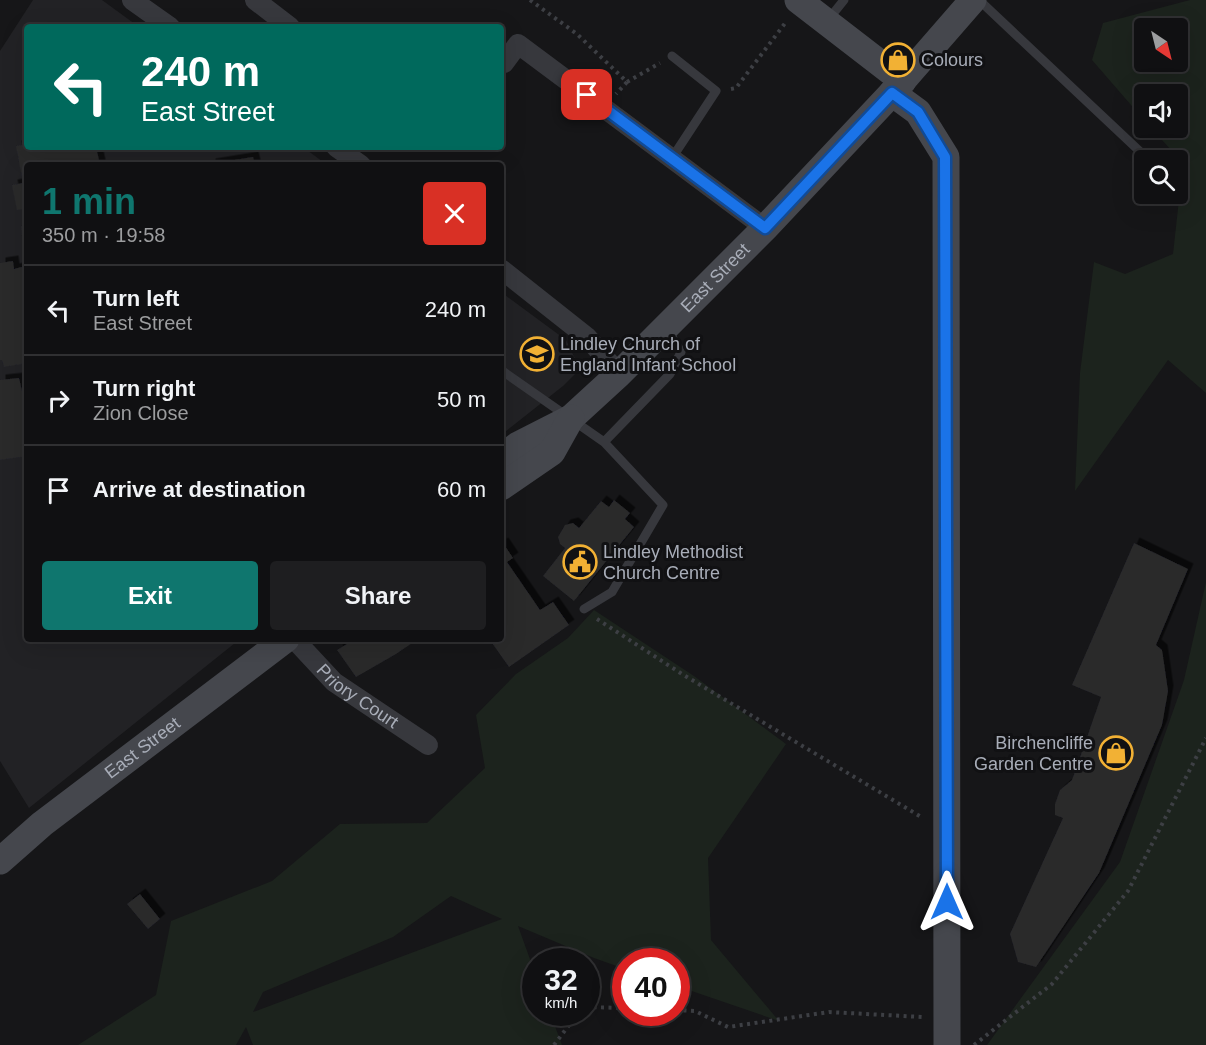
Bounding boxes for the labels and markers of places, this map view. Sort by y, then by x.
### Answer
shop icon: Colours [880,42,916,78]
place label: Colours [921,50,983,70]
pin [561,69,612,120]
place label: Lindley Church of England Infant School [560,334,736,375]
school or university icon: Lindley Church of England Infant School [519,336,555,372]
place label: Lindley Methodist Church Centre [603,542,743,583]
public building icon: Lindley Methodist Church Centre [562,544,598,580]
place label: Birchencliffe Garden Centre [974,733,1093,774]
shop icon: Birchencliffe Garden Centre [1098,735,1134,771]

